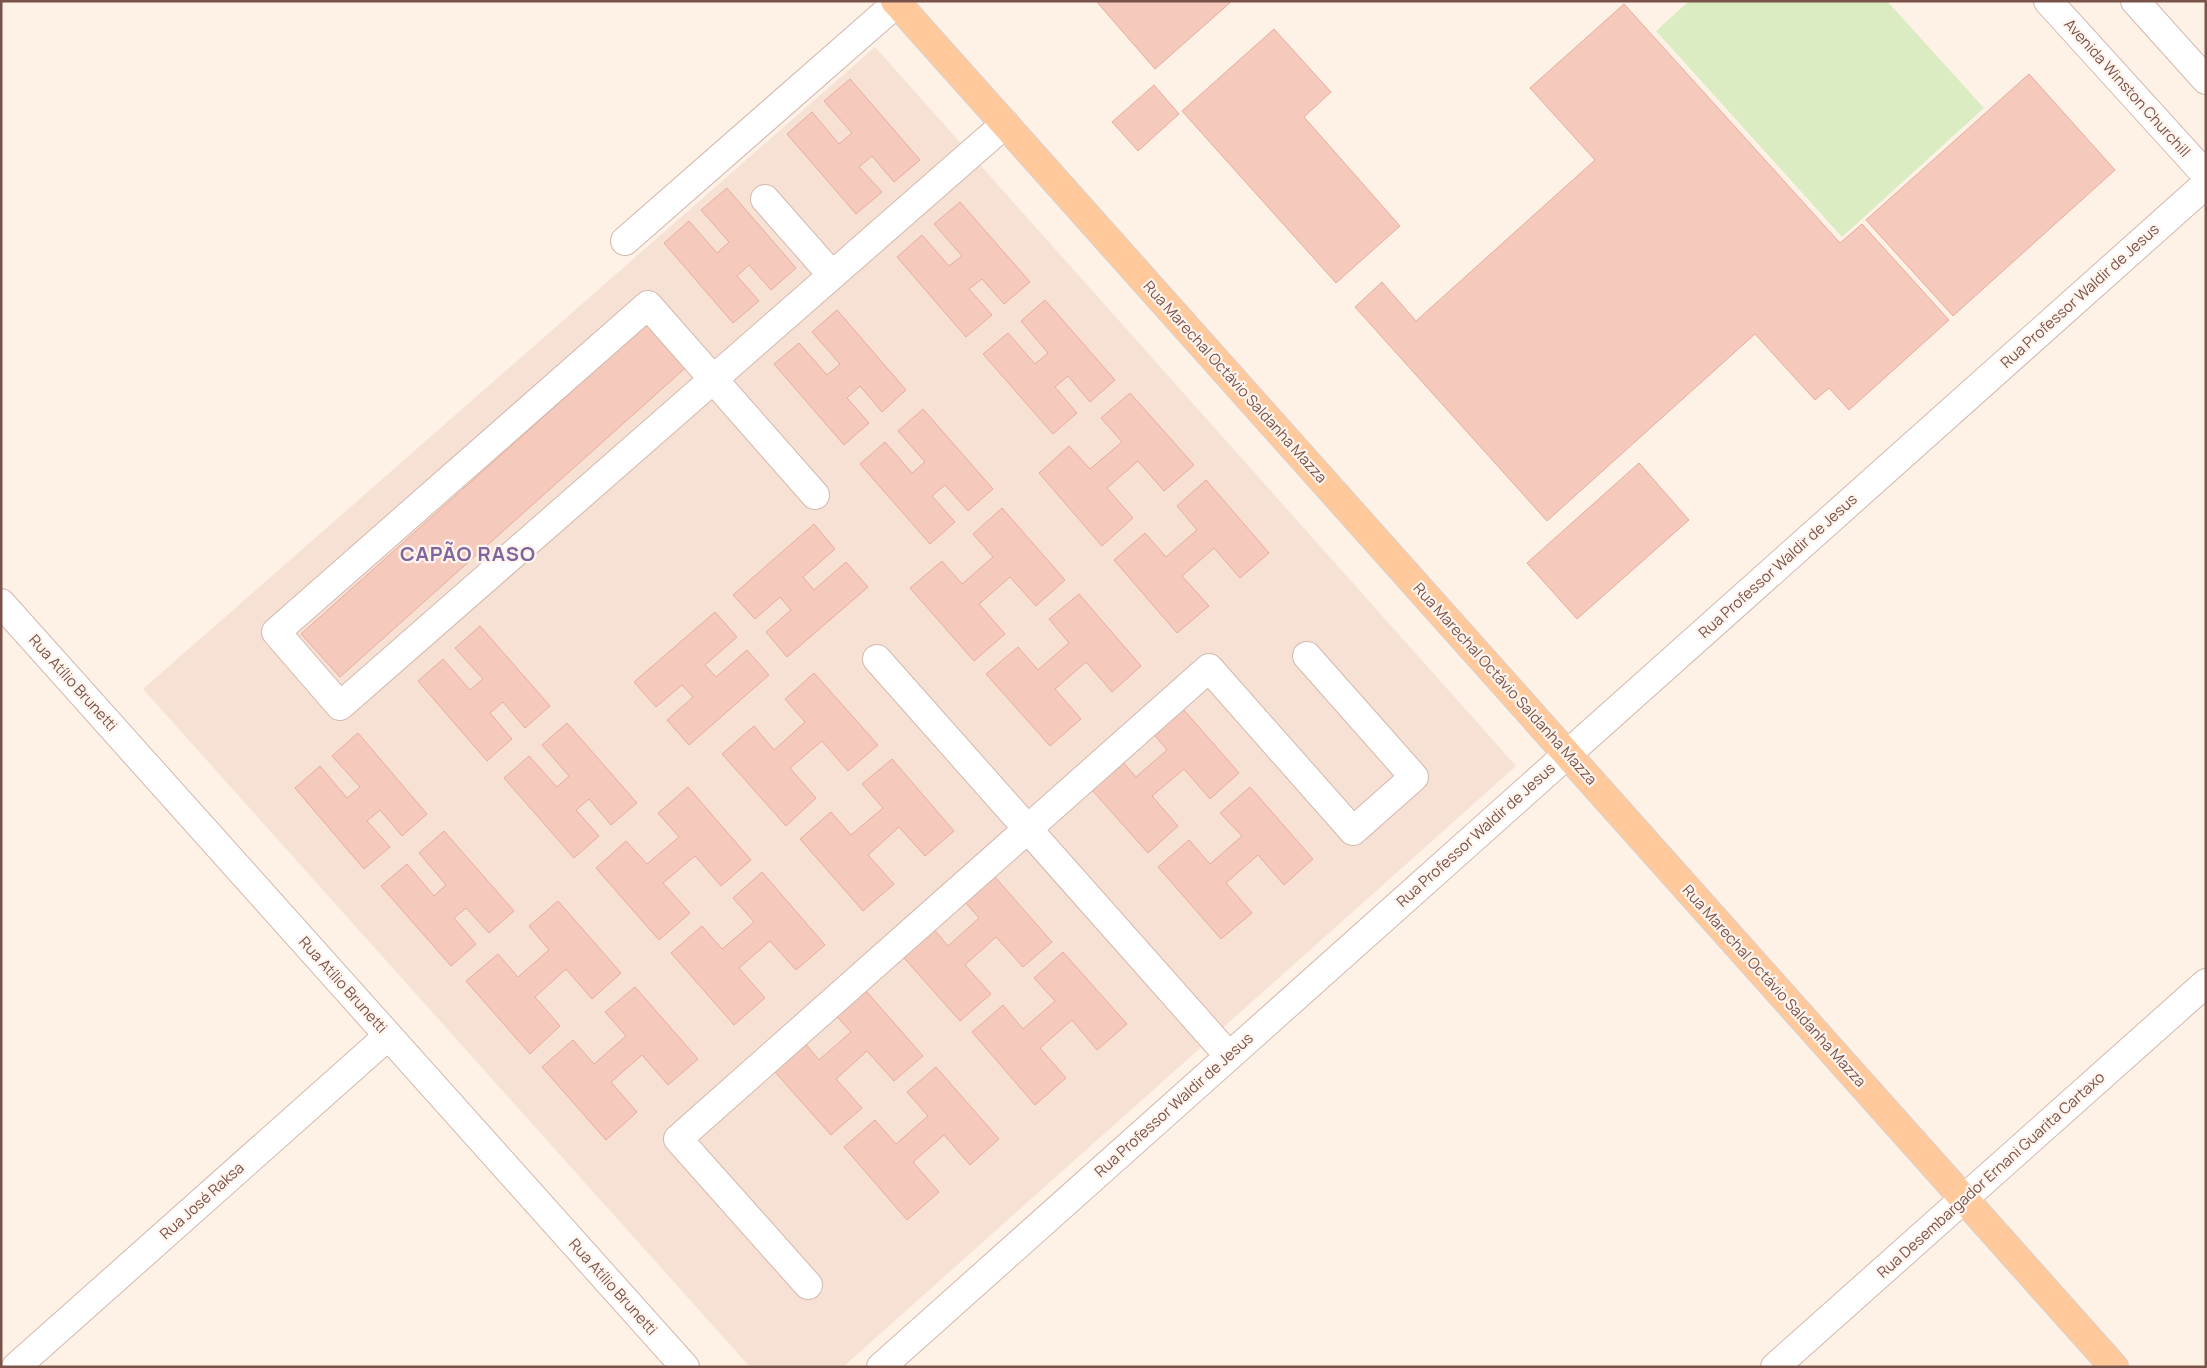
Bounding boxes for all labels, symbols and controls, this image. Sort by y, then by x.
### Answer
street label: Avenida Winston Churchill [2060,14,2195,161]
street label: Rua Professor Waldir de Jesus [1996,219,2164,373]
street label: Rua Marechal Octávio Saldanha Mazza [1139,276,1332,487]
street label: Rua Professor Waldir de Jesus [1694,489,1862,643]
district label: CAPÃO RASO [400,540,536,567]
street label: Rua Marechal Octávio Saldanha Mazza [1409,578,1602,789]
street label: Rua Atílio Brunetti [24,630,122,735]
street label: Rua Professor Waldir de Jesus [1392,758,1560,912]
street label: Rua Marechal Octávio Saldanha Mazza [1678,880,1871,1091]
street label: Rua Atílio Brunetti [294,932,392,1037]
street label: Rua Professor Waldir de Jesus [1090,1028,1258,1182]
street label: Rua Desembargador Ernani Guarita Cartaxo [1872,1067,2109,1283]
street label: Rua José Raksa [155,1157,248,1244]
street label: Rua Atílio Brunetti [564,1234,662,1339]

